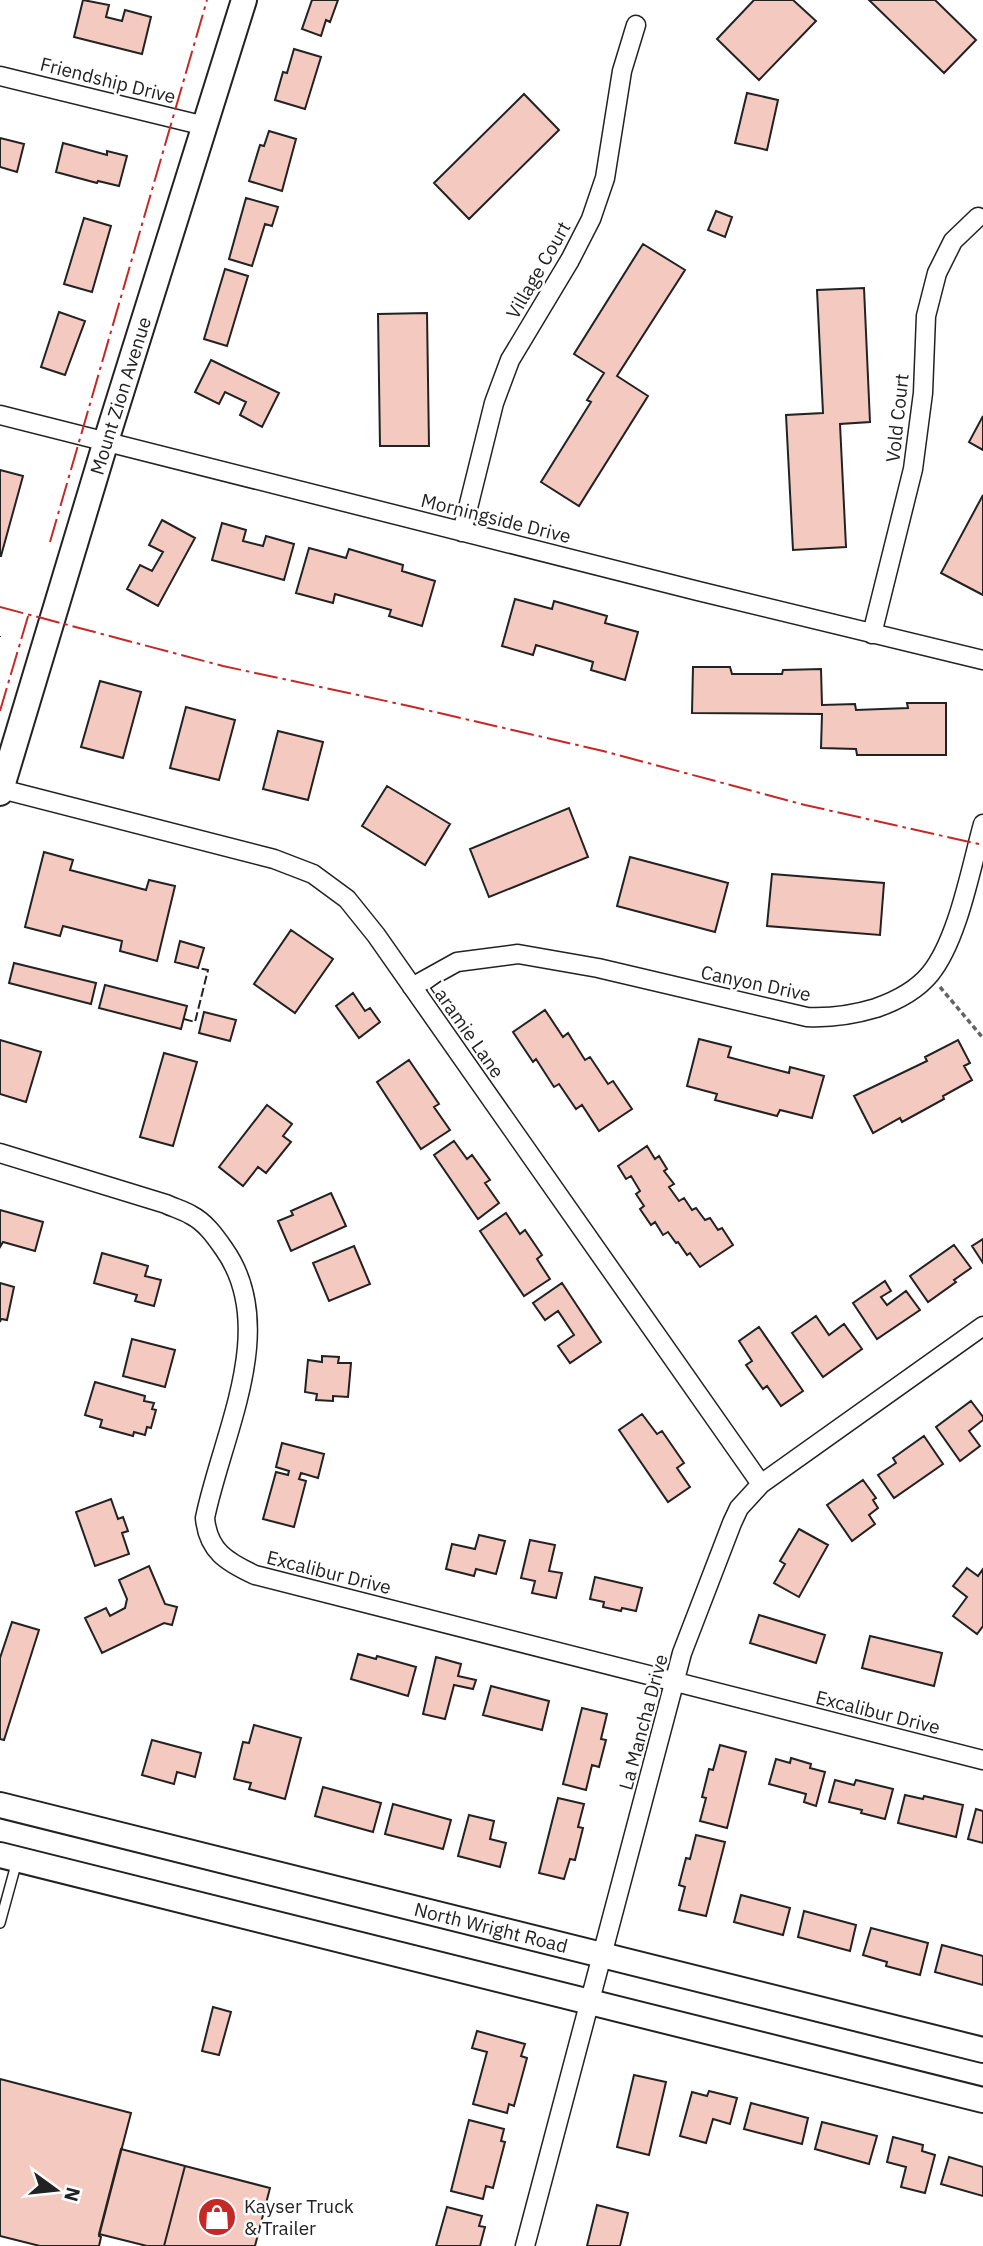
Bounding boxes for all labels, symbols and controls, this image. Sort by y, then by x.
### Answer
street label: Friendship Drive [38,52,178,108]
street label: Village Court [500,217,576,323]
street label: Mount Zion Avenue [85,314,156,478]
street label: Vold Court [880,372,914,464]
street label: Morningside Drive [419,488,573,548]
street label: Canyon Drive [699,960,813,1006]
street label: Laramie Lane [425,976,509,1082]
street label: Excalibur Drive [264,1545,394,1599]
street label: La Mancha Drive [613,1651,673,1793]
street label: Excalibur Drive [813,1685,943,1739]
street label: North Wright Road [412,1897,570,1958]
north arrow [21,2155,91,2225]
text: N [59,2185,86,2204]
place label: Kayser Truck & Trailer [244,2194,354,2240]
shop icon: Kayser Truck & Trailer [196,2196,238,2238]

